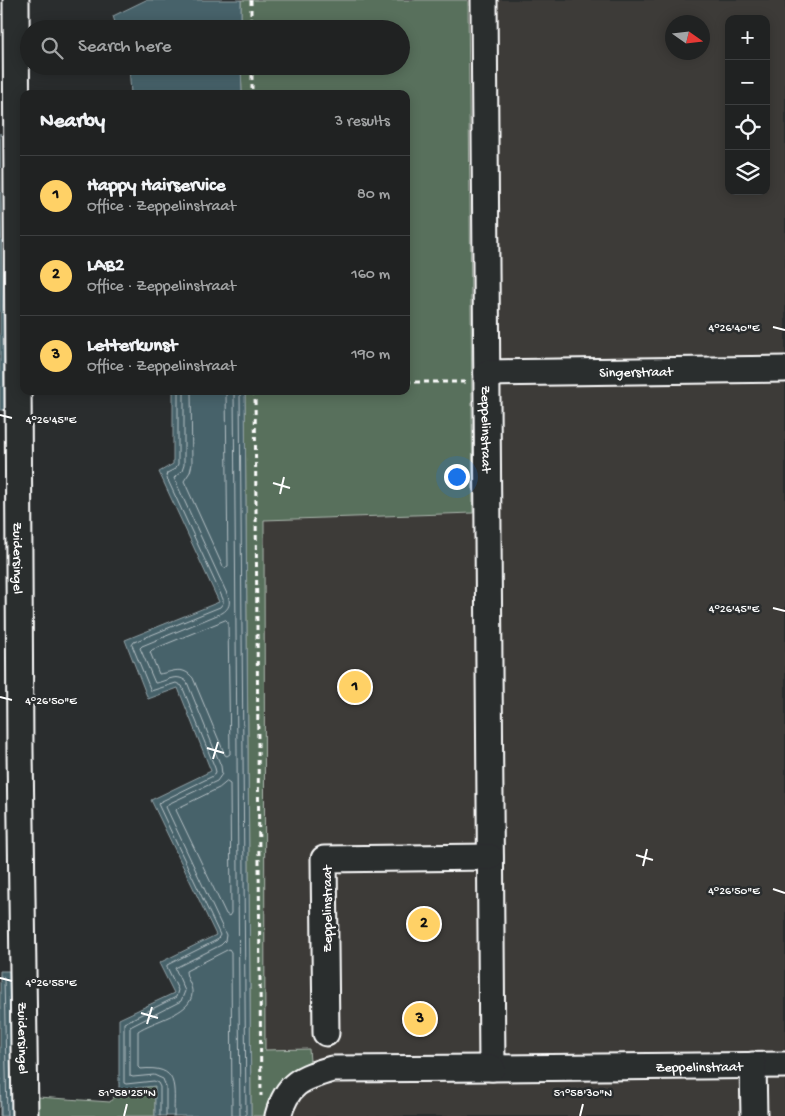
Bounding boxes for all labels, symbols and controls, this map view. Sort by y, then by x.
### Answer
north arrow [665,15,710,60]
map controls [725,15,770,195]
button: + [725,15,770,60]
search box [20,20,410,75]
icon: search [38,34,66,62]
text: Search here [78,36,172,59]
button: − [725,60,770,105]
button: locate [725,105,770,150]
text: Nearby [40,110,105,135]
text: 3 results [335,113,390,132]
button: layers [725,150,770,195]
text: Happy Hairservice [87,175,225,198]
text: 1 [53,186,59,205]
text: 80 m [357,186,390,205]
text: Office · Zeppelinstraat [87,198,236,217]
text: LAB2 [87,255,124,278]
text: 2 [52,266,60,285]
text: 160 m [351,266,390,285]
text: Office · Zeppelinstraat [87,278,236,297]
text: 4°26'40"E [708,322,760,336]
text: Letterkunst [87,335,177,358]
text: 3 [52,346,60,365]
text: 190 m [351,346,390,365]
text: Office · Zeppelinstraat [87,358,236,377]
street label: Singerstraat [599,364,674,382]
street label: Zeppelinstraat [476,385,494,474]
text: 4°26'45"E [26,414,77,428]
your location [444,464,470,490]
street label: Zuidersingel [8,522,25,594]
text: 4°26'45"E [709,603,760,617]
pin: 1 [339,668,371,706]
text: 4°26'50"E [25,695,77,709]
street label: Zeppelinstraat [320,864,337,953]
text: 4°26'50"E [708,885,760,899]
pin: 2 [408,905,440,943]
text: 4°26'55"E [25,977,77,991]
pin: 3 [404,1000,436,1038]
street label: Zuidersingel [12,1002,30,1074]
street label: Zeppelinstraat [655,1059,744,1077]
text: 51°58'25"N [98,1087,156,1101]
text: 51°58'30"N [554,1087,612,1101]

